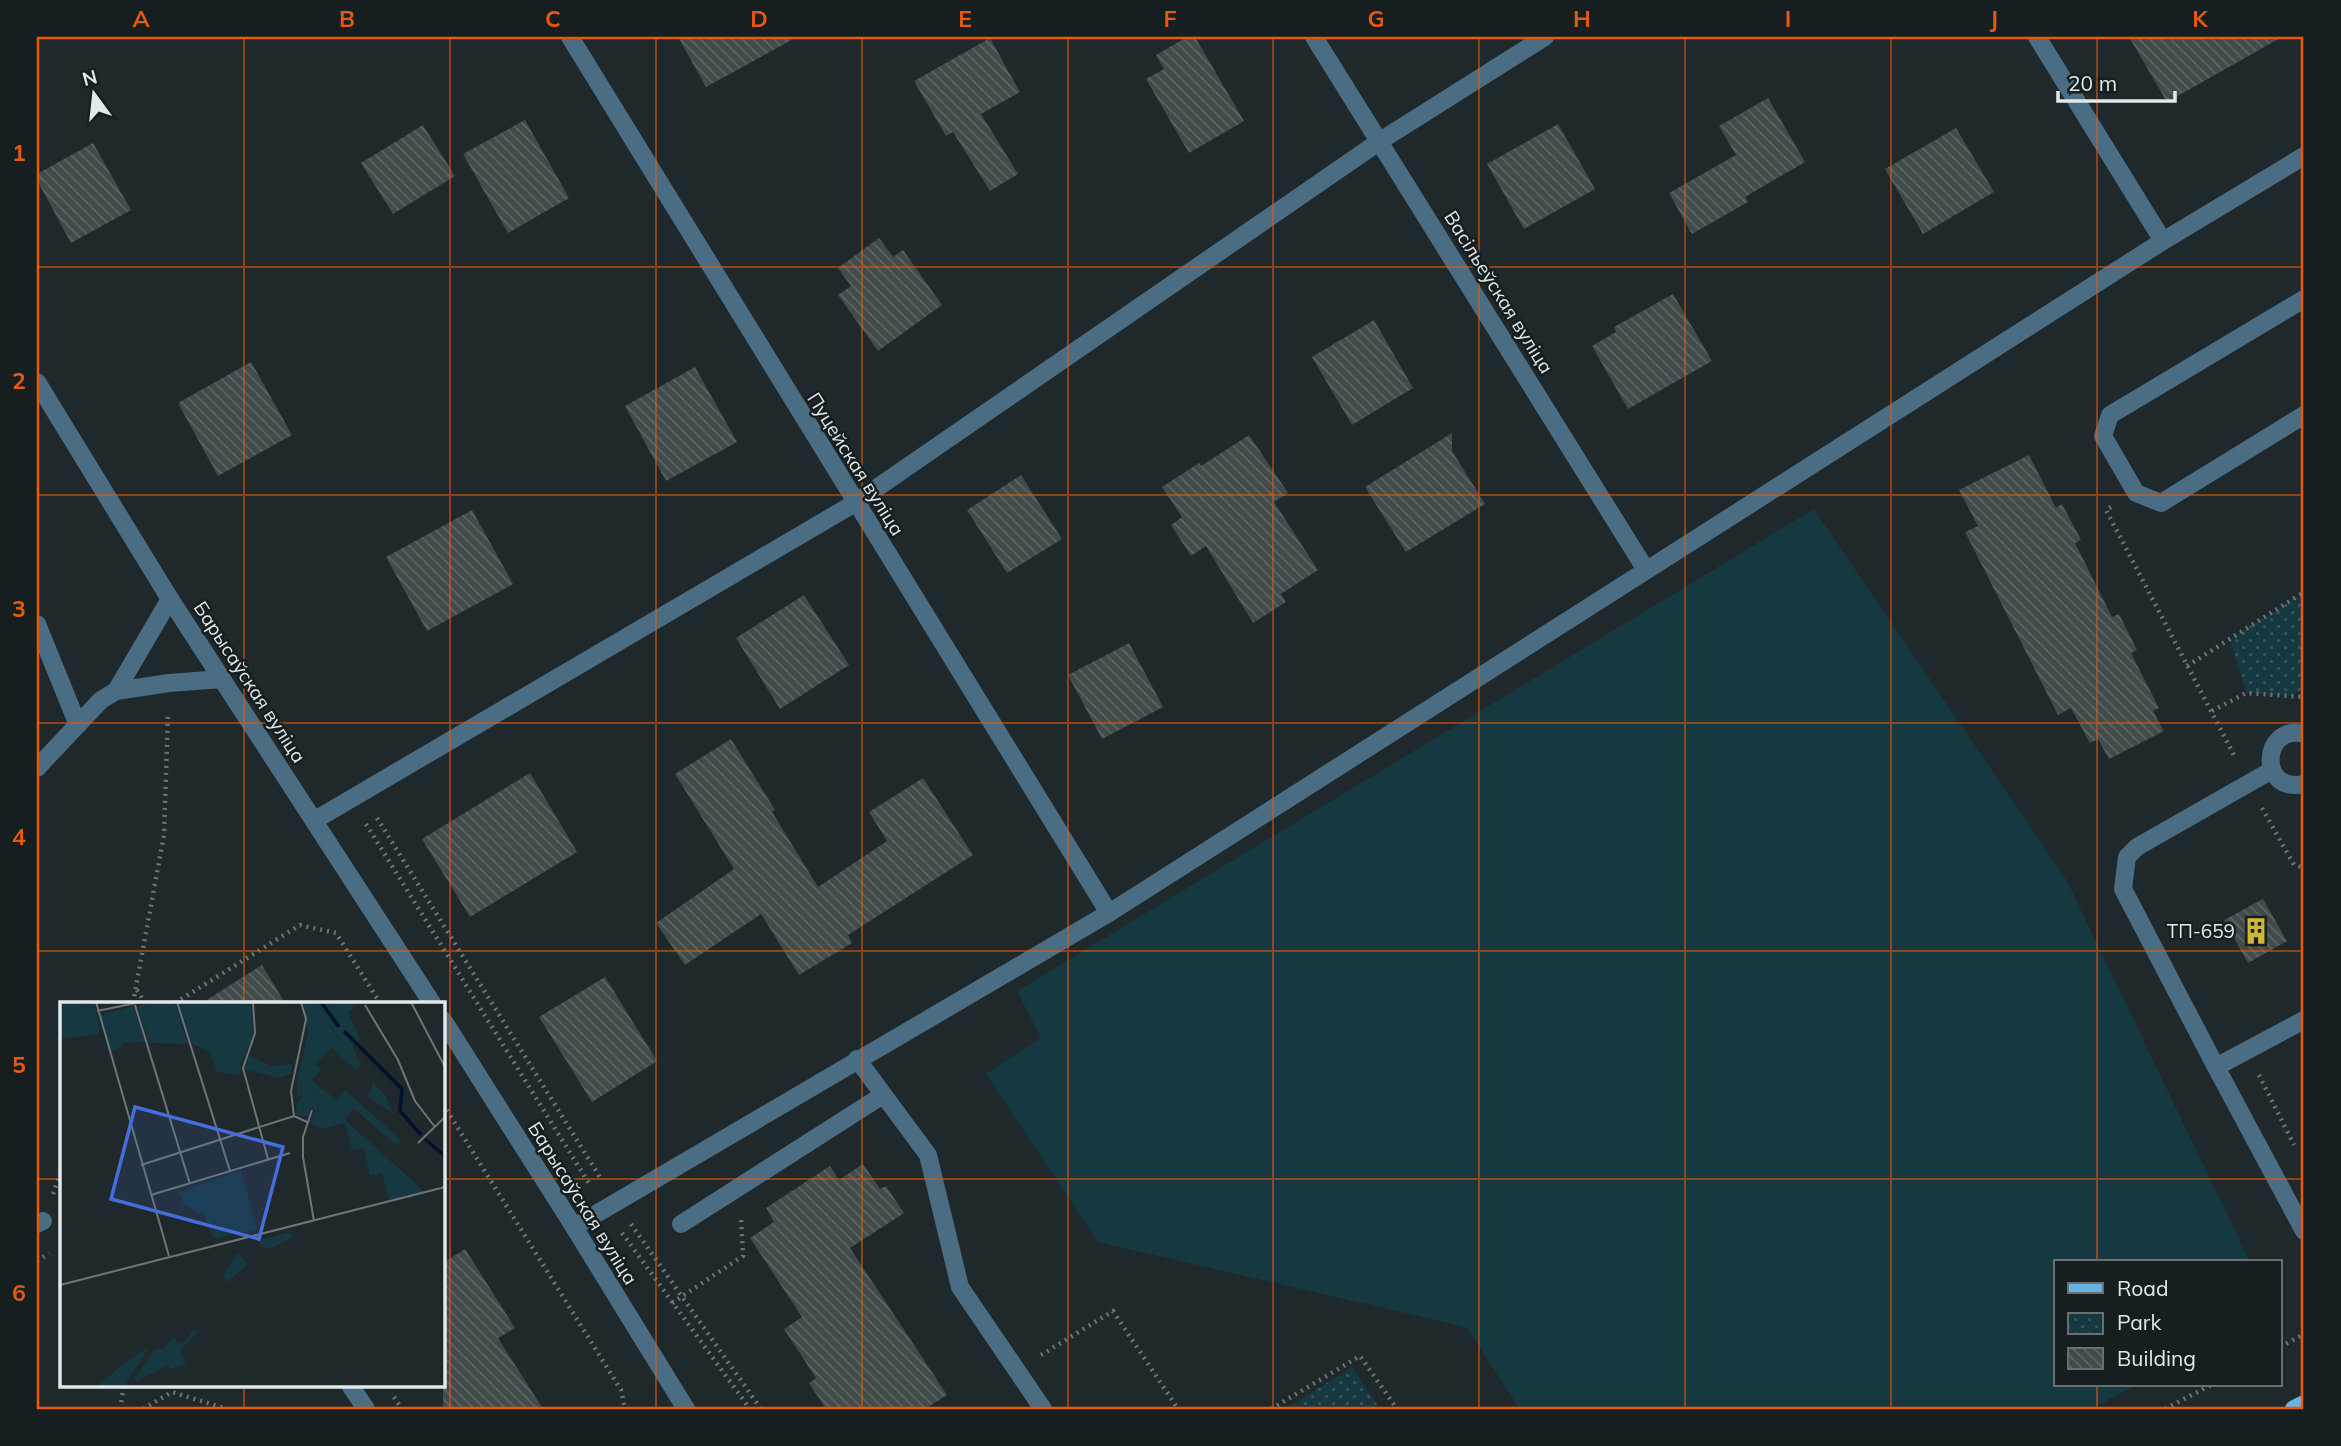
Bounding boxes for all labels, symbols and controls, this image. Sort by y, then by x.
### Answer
text: A [132,4,150,33]
text: B [339,4,355,33]
text: C [545,4,561,33]
text: D [750,4,768,33]
text: E [958,4,972,33]
text: F [1163,4,1177,33]
text: G [1367,4,1385,33]
text: H [1573,4,1591,33]
text: I [1785,4,1791,33]
text: J [1990,4,1998,33]
text: K [2192,4,2209,33]
north arrow [60,60,130,130]
scale bar [2058,60,2175,104]
text: N [80,64,100,91]
text: 20 m [2068,70,2117,96]
text: 1 [12,138,26,167]
street label: Васільеўская вуліца [1439,206,1559,378]
text: 2 [12,366,26,395]
street label: Пуцейская вуліца [802,388,910,540]
text: 3 [12,594,26,623]
street label: Барысаўская вуліца [189,597,311,767]
text: 4 [12,822,26,851]
building icon: ТП-659 [2241,916,2271,946]
place label: ТП-659 [2167,919,2235,943]
inset map [60,1002,444,1386]
text: 5 [12,1050,26,1079]
street label: Барысаўская вуліца [523,1117,643,1289]
legend [2054,1260,2282,1386]
text: Road [2117,1275,2168,1301]
text: 6 [12,1278,26,1307]
text: Park [2117,1309,2161,1335]
text: Building [2117,1345,2196,1371]

